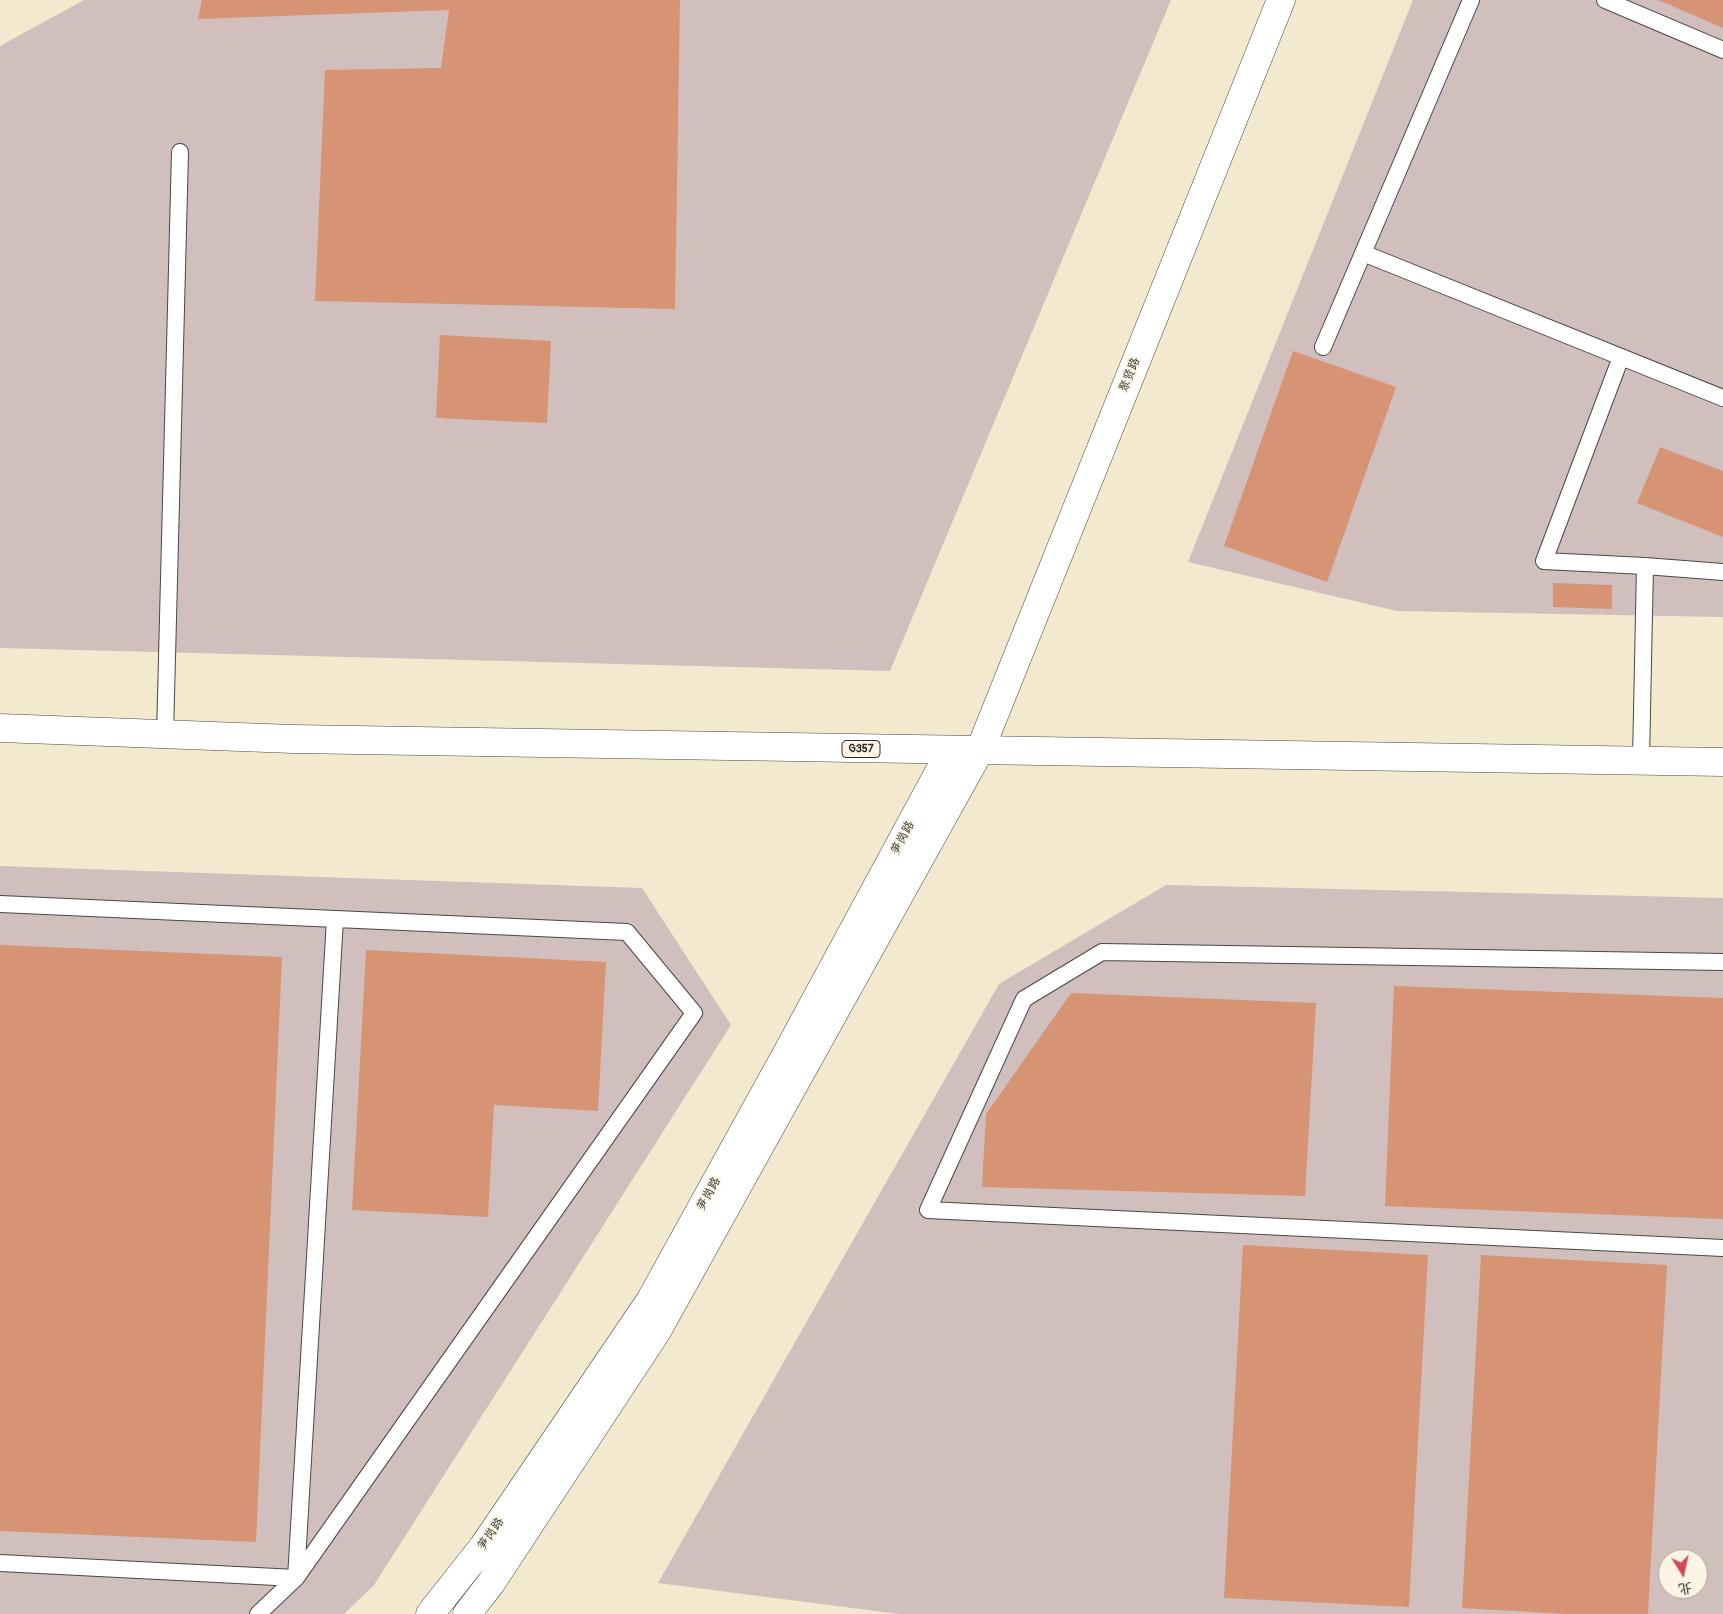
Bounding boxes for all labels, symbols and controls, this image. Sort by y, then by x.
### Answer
street label: 聚贤路 [1117,356,1143,394]
road number: G357 [842,741,880,758]
street label: 笋岗路 [888,819,918,857]
street label: 笋岗路 [694,1175,724,1213]
street label: 笋岗路 [475,1515,507,1553]
north arrow [1658,1549,1708,1599]
text: 北 [1677,1579,1694,1598]

